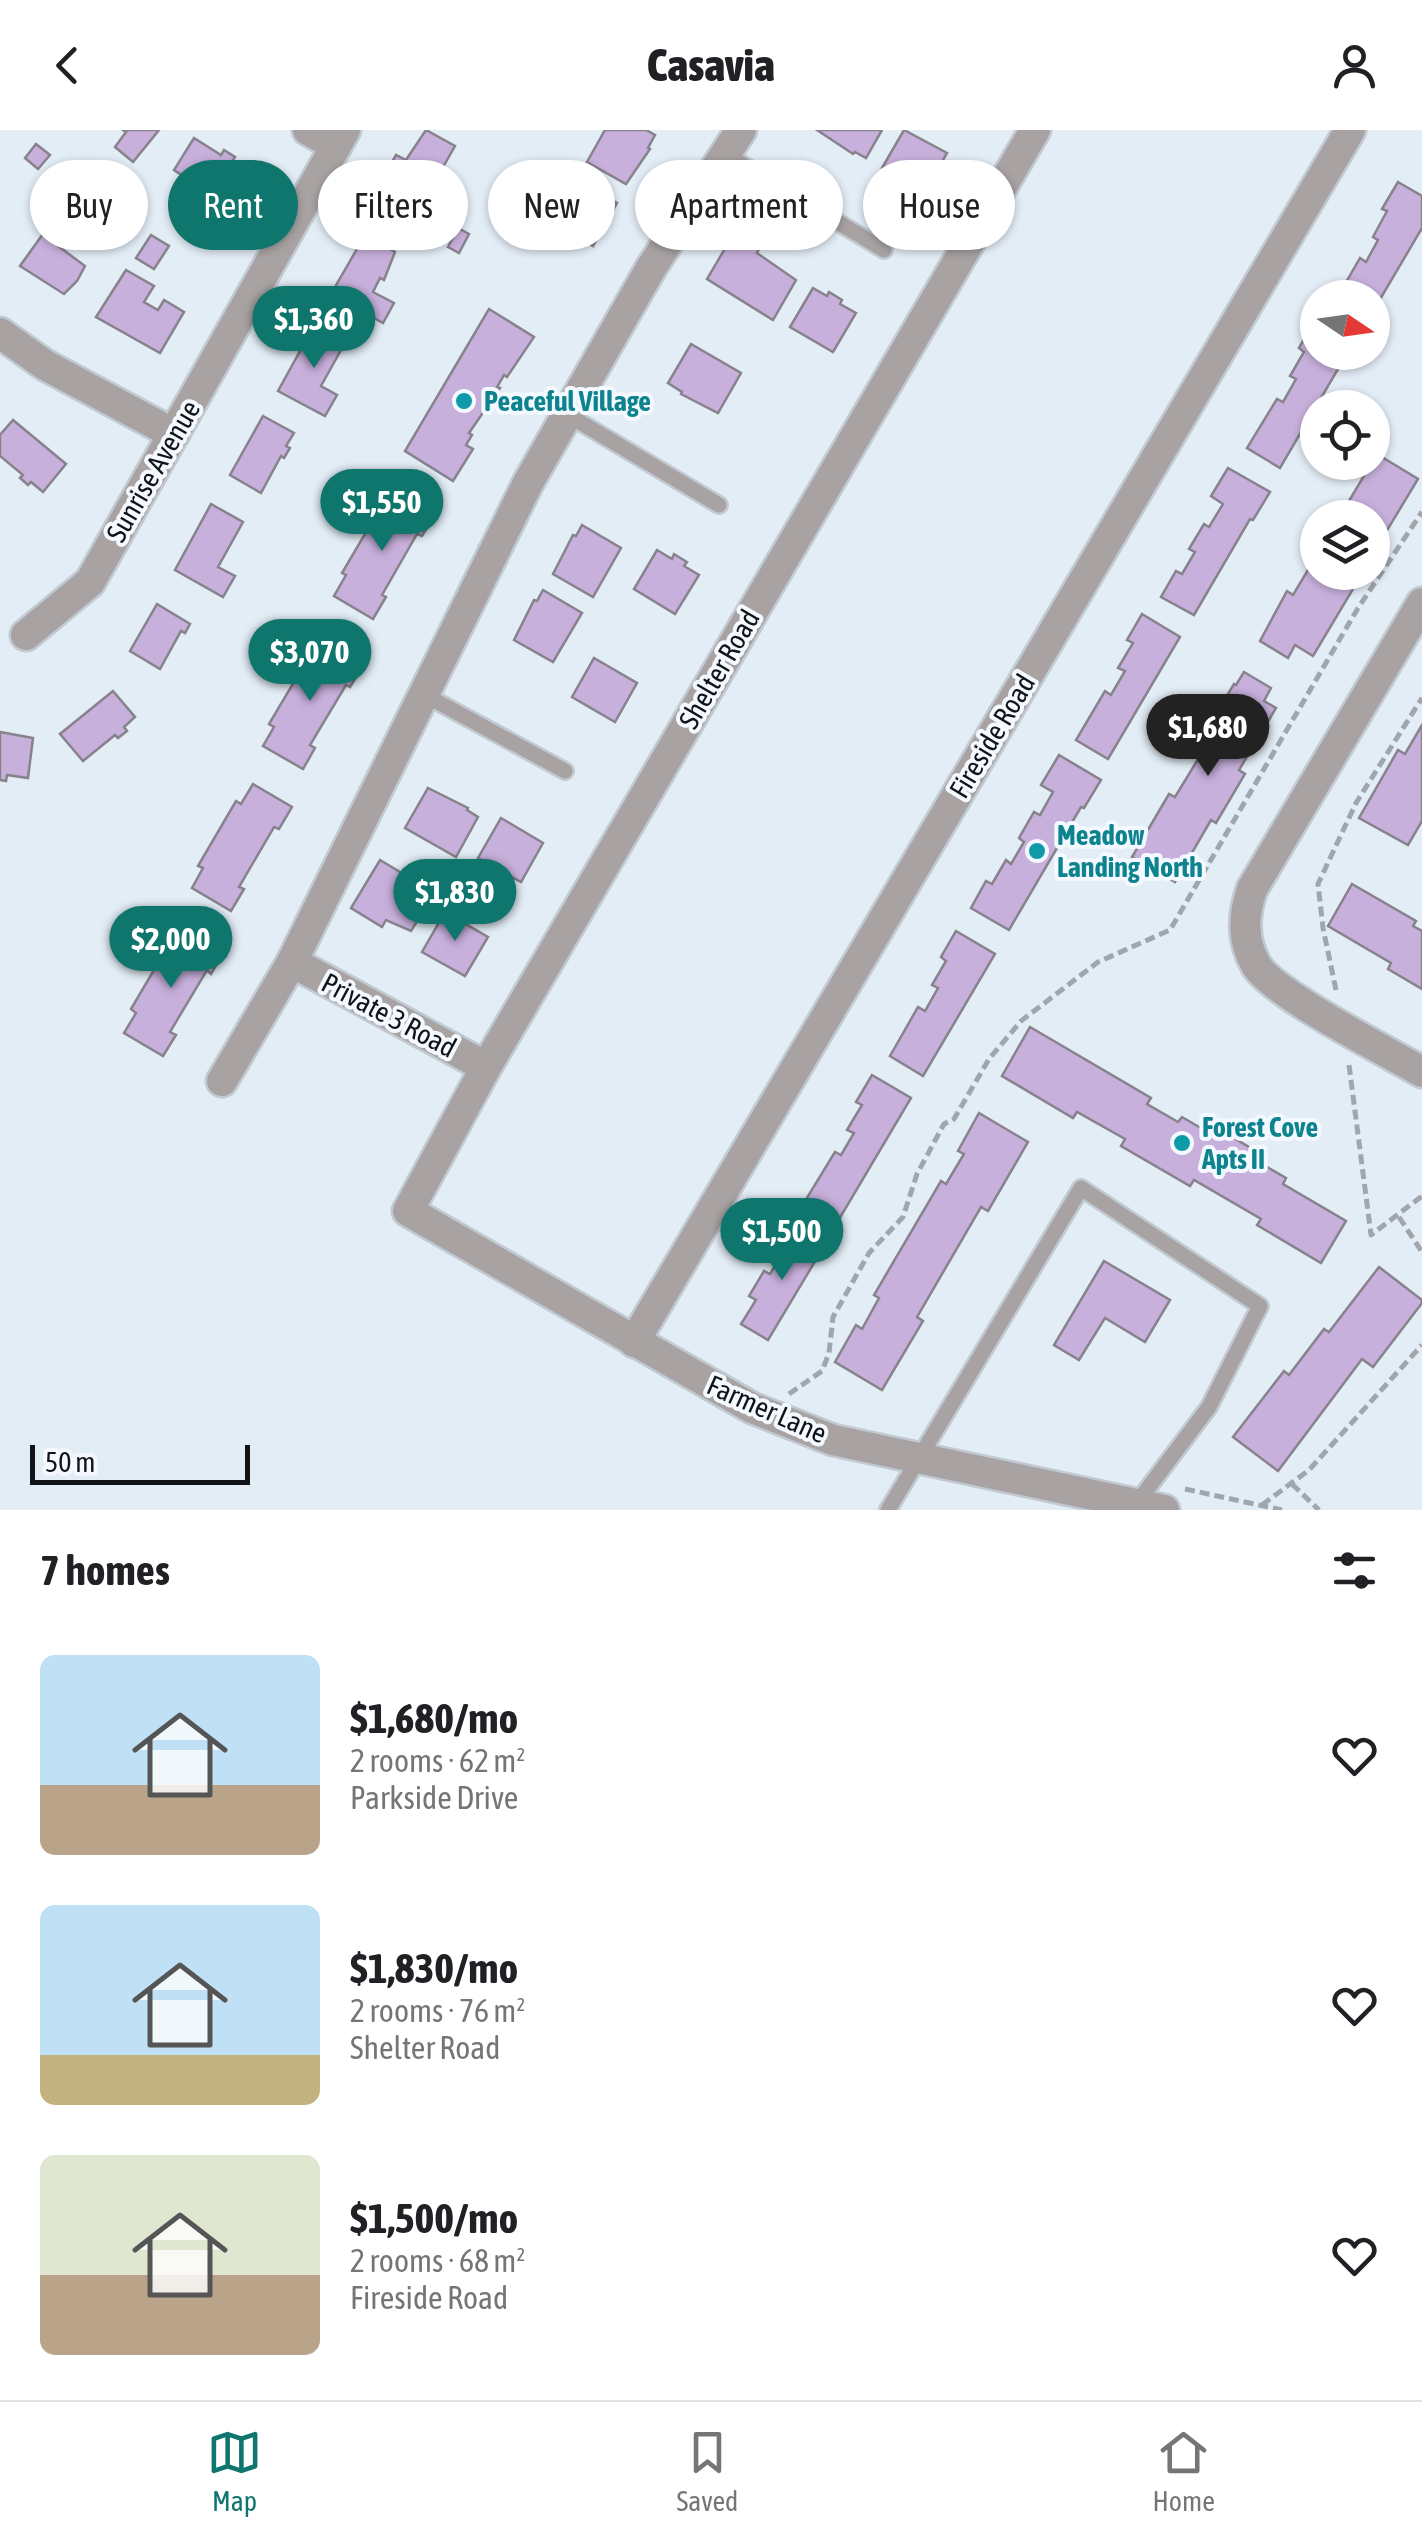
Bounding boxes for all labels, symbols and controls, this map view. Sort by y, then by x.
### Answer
icon: back [40,38,95,93]
icon: person [1327,38,1382,93]
text: Casavia [647,39,775,91]
chip: Buy [30,160,148,250]
chip: Rent [168,160,298,250]
chip: Filters [318,160,468,250]
chip: New [488,160,615,250]
chip: Apartment [635,160,843,250]
chip: House [863,160,1015,250]
north arrow [1300,280,1390,370]
map controls [1300,280,1390,590]
pin: $1,360 [233,286,395,371]
text: $1,360 [274,300,354,337]
place label: Peaceful Village [484,385,651,417]
marker: Peaceful Village [453,390,475,412]
button: locate [1300,390,1390,480]
street label: Sunrise Avenue [100,395,206,547]
pin: $1,550 [301,469,463,554]
text: $1,550 [342,483,422,520]
button: layers [1300,500,1390,590]
street label: Shelter Road [672,604,766,734]
pin: $3,070 [229,619,391,704]
text: $3,070 [270,633,350,670]
street label: Fireside Road [943,668,1041,804]
pin: $1,680 [1127,694,1289,779]
text: $1,680 [1168,708,1248,745]
place label: Meadow Landing North [1057,819,1203,883]
marker: Meadow Landing North [1026,840,1048,862]
pin: $1,830 [374,859,536,944]
text: $1,830 [415,873,495,910]
pin: $2,000 [90,906,252,991]
text: $2,000 [131,920,211,957]
street label: Private 3 Road [316,966,462,1064]
place label: Forest Cove Apts II [1201,1111,1318,1175]
marker: Forest Cove Apts II [1171,1132,1193,1154]
pin: $1,500 [701,1198,863,1283]
text: $1,500 [742,1212,822,1249]
street label: Farmer Lane [702,1369,832,1449]
scale bar [30,1440,250,1484]
text: 50 m [45,1446,95,1478]
icon: filters [1327,1543,1382,1598]
text: 7 homes [40,1546,170,1594]
text: $1,680/mo [350,1694,518,1742]
icon: home [120,1695,240,1815]
icon: heart [1327,1728,1382,1783]
text: 2 rooms · 62 m² [350,1742,525,1779]
text: Parkside Drive [350,1779,518,1816]
text: $1,830/mo [350,1944,518,1992]
icon: home [120,1945,240,2065]
icon: heart [1327,1978,1382,2033]
text: 2 rooms · 76 m² [350,1992,525,2029]
text: Shelter Road [350,2029,500,2066]
text: $1,500/mo [350,2194,518,2242]
icon: home [120,2195,240,2315]
icon: heart [1327,2228,1382,2283]
text: 2 rooms · 68 m² [350,2242,525,2279]
text: Fireside Road [350,2279,508,2316]
tab: Map [207,2425,262,2517]
tab: Saved [676,2425,738,2517]
tab: Home [1153,2425,1215,2517]

